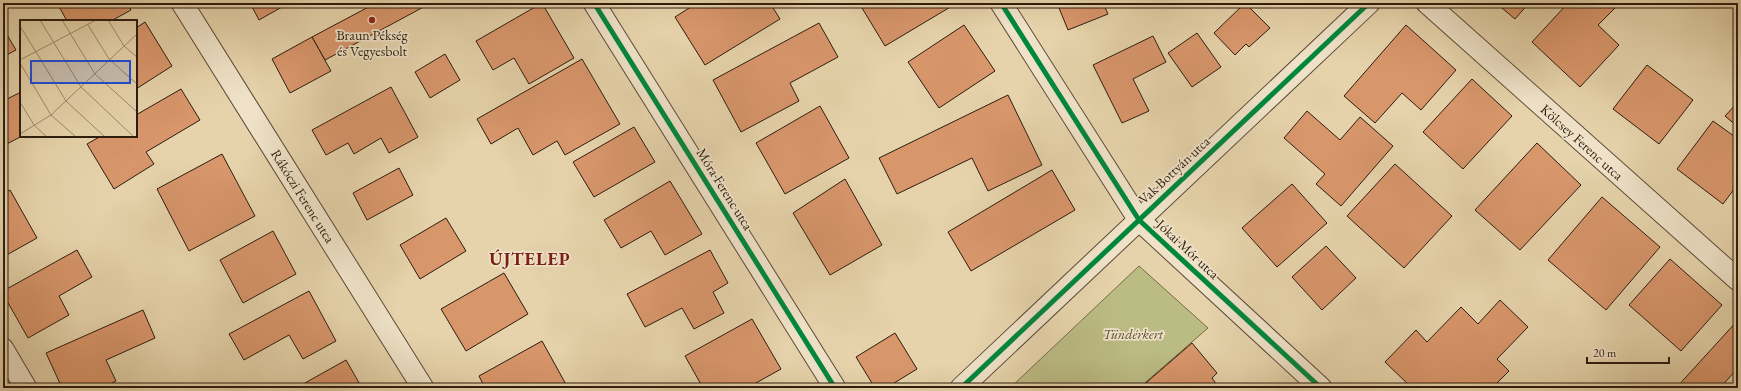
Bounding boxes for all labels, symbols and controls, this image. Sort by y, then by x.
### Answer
marker: Braun Pékség és Vegyesbolt [367,15,377,25]
inset map [20,20,137,137]
place label: Braun Pékség és Vegyesbolt [336,26,408,60]
street label: Kölcsey Ferenc utca [1537,100,1627,184]
street label: Vak Bottyán utca [1134,132,1214,208]
street label: Móra Ferenc utca [693,145,758,234]
street label: Rákóczi Ferenc utca [267,146,339,246]
street label: Jókai Mór utca [1152,215,1223,283]
district label: ÚJTELEP [489,247,571,270]
park label: Tündérkert [1103,325,1164,343]
scale bar [1587,339,1669,365]
text: 20 m [1593,345,1617,361]

